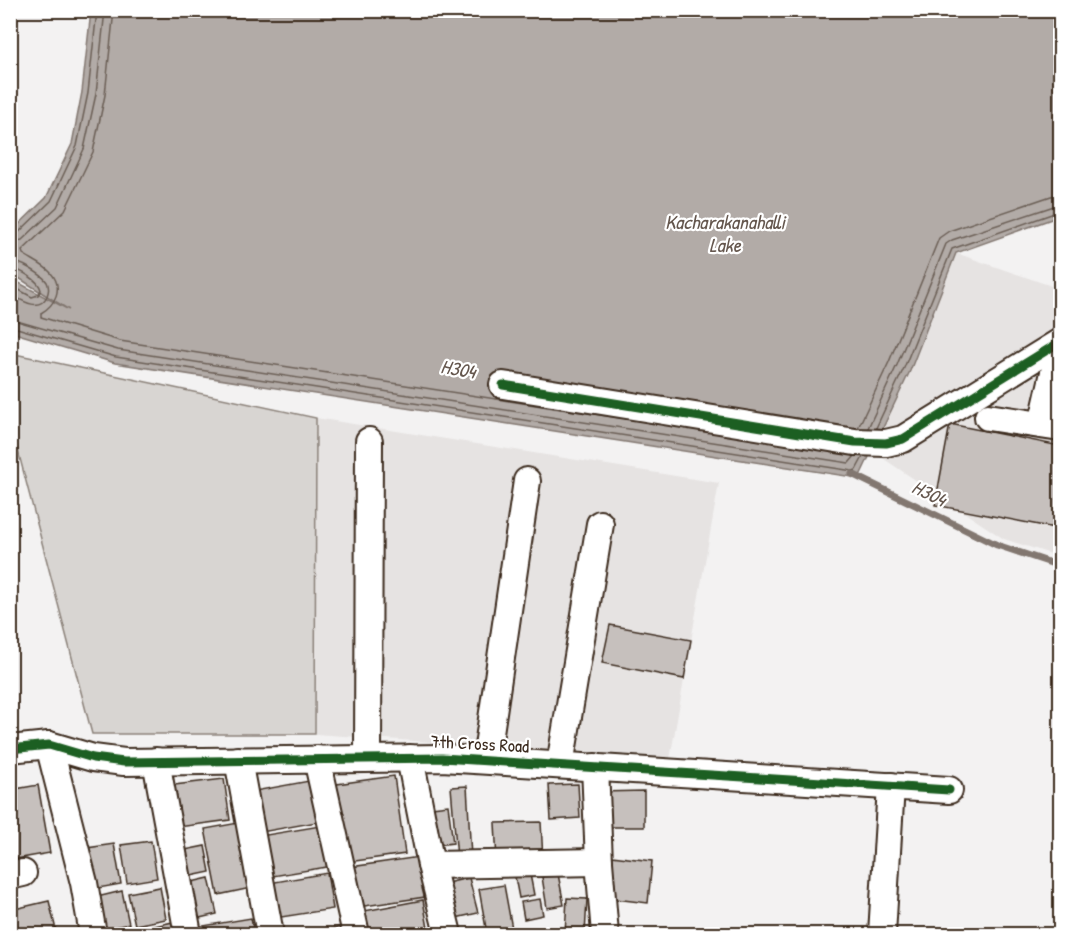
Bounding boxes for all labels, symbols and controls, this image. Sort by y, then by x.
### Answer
water label: Kacharakanahalli Lake [665,208,788,258]
water label: H304 [439,352,480,385]
water label: H304 [908,473,953,513]
street label: 7th Cross Road [430,728,530,759]

